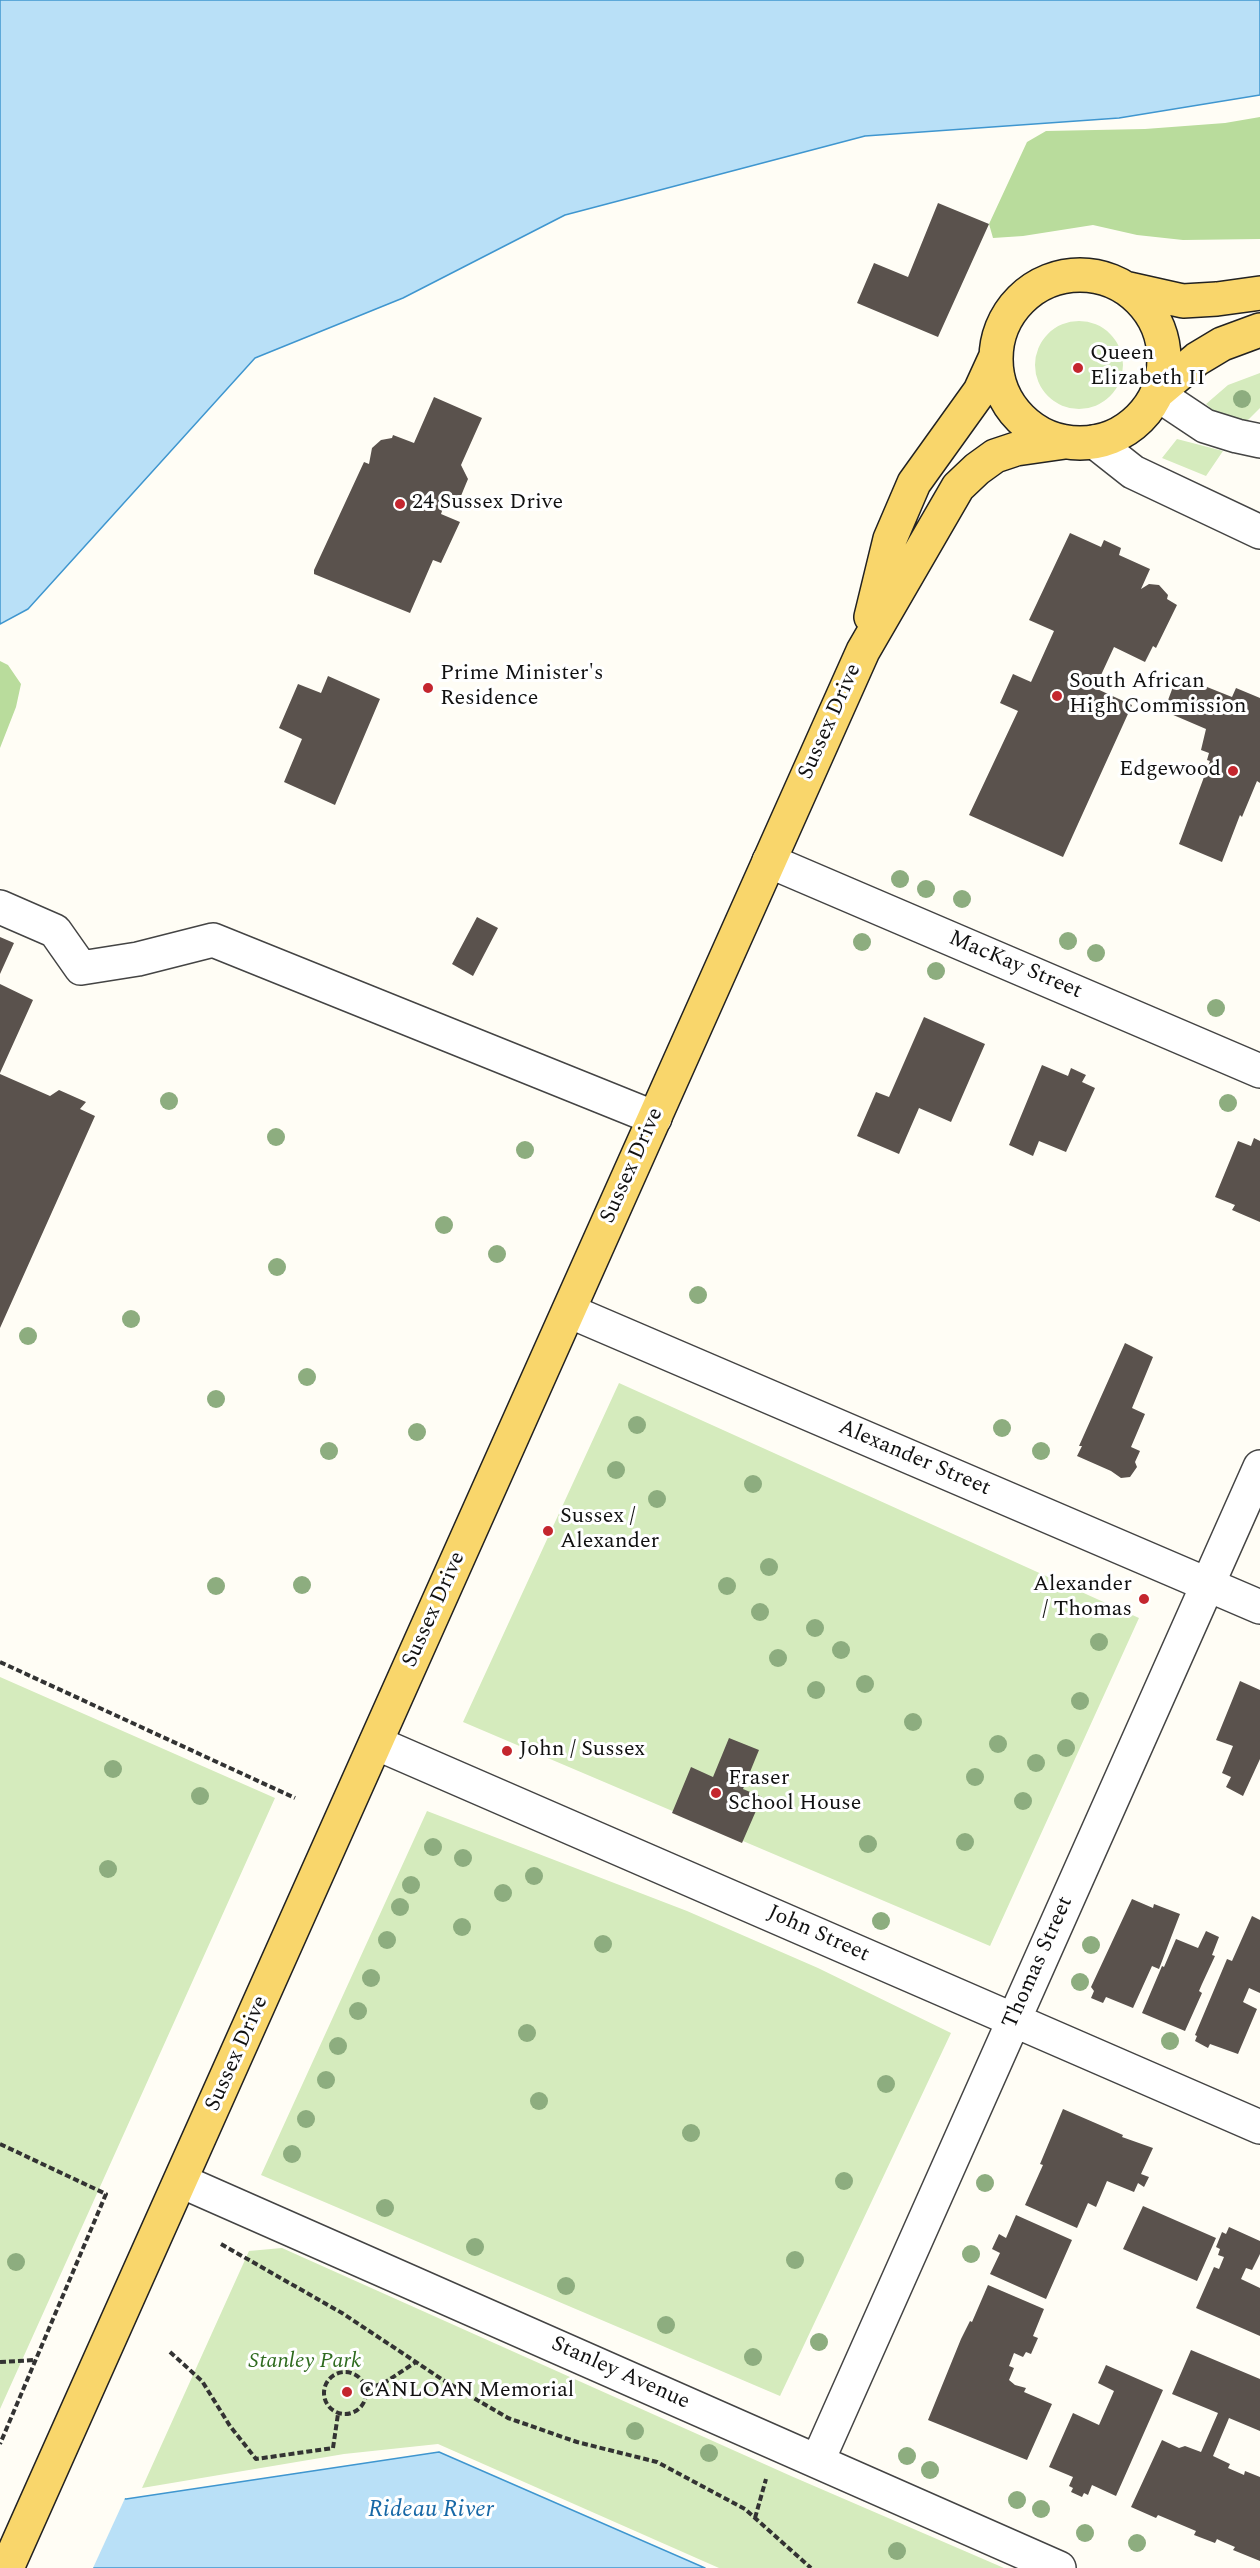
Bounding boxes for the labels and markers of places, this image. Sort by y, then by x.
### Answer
place label: Queen Elizabeth II [1090,342,1205,394]
marker: Queen Elizabeth II [1071,361,1085,375]
place label: 24 Sussex Drive [412,491,563,517]
marker: 24 Sussex Drive [393,497,407,511]
place label: Prime Minister's Residence [440,662,604,714]
place label: South African High Commission [1069,670,1247,722]
marker: Prime Minister's Residence [421,681,435,695]
marker: South African High Commission [1050,689,1064,703]
place label: Edgewood [1119,758,1221,784]
marker: Edgewood [1226,764,1240,778]
place label: Sussex / Alexander [560,1505,659,1556]
marker: Sussex / Alexander [541,1524,555,1538]
place label: Alexander / Thomas [1033,1573,1132,1624]
marker: Alexander / Thomas [1137,1592,1151,1606]
place label: John / Sussex [519,1738,645,1764]
marker: John / Sussex [500,1744,514,1758]
place label: Fraser School House [728,1767,861,1819]
marker: Fraser School House [709,1786,723,1800]
place label: CANLOAN Memorial [359,2379,574,2405]
marker: CANLOAN Memorial [340,2385,354,2399]

